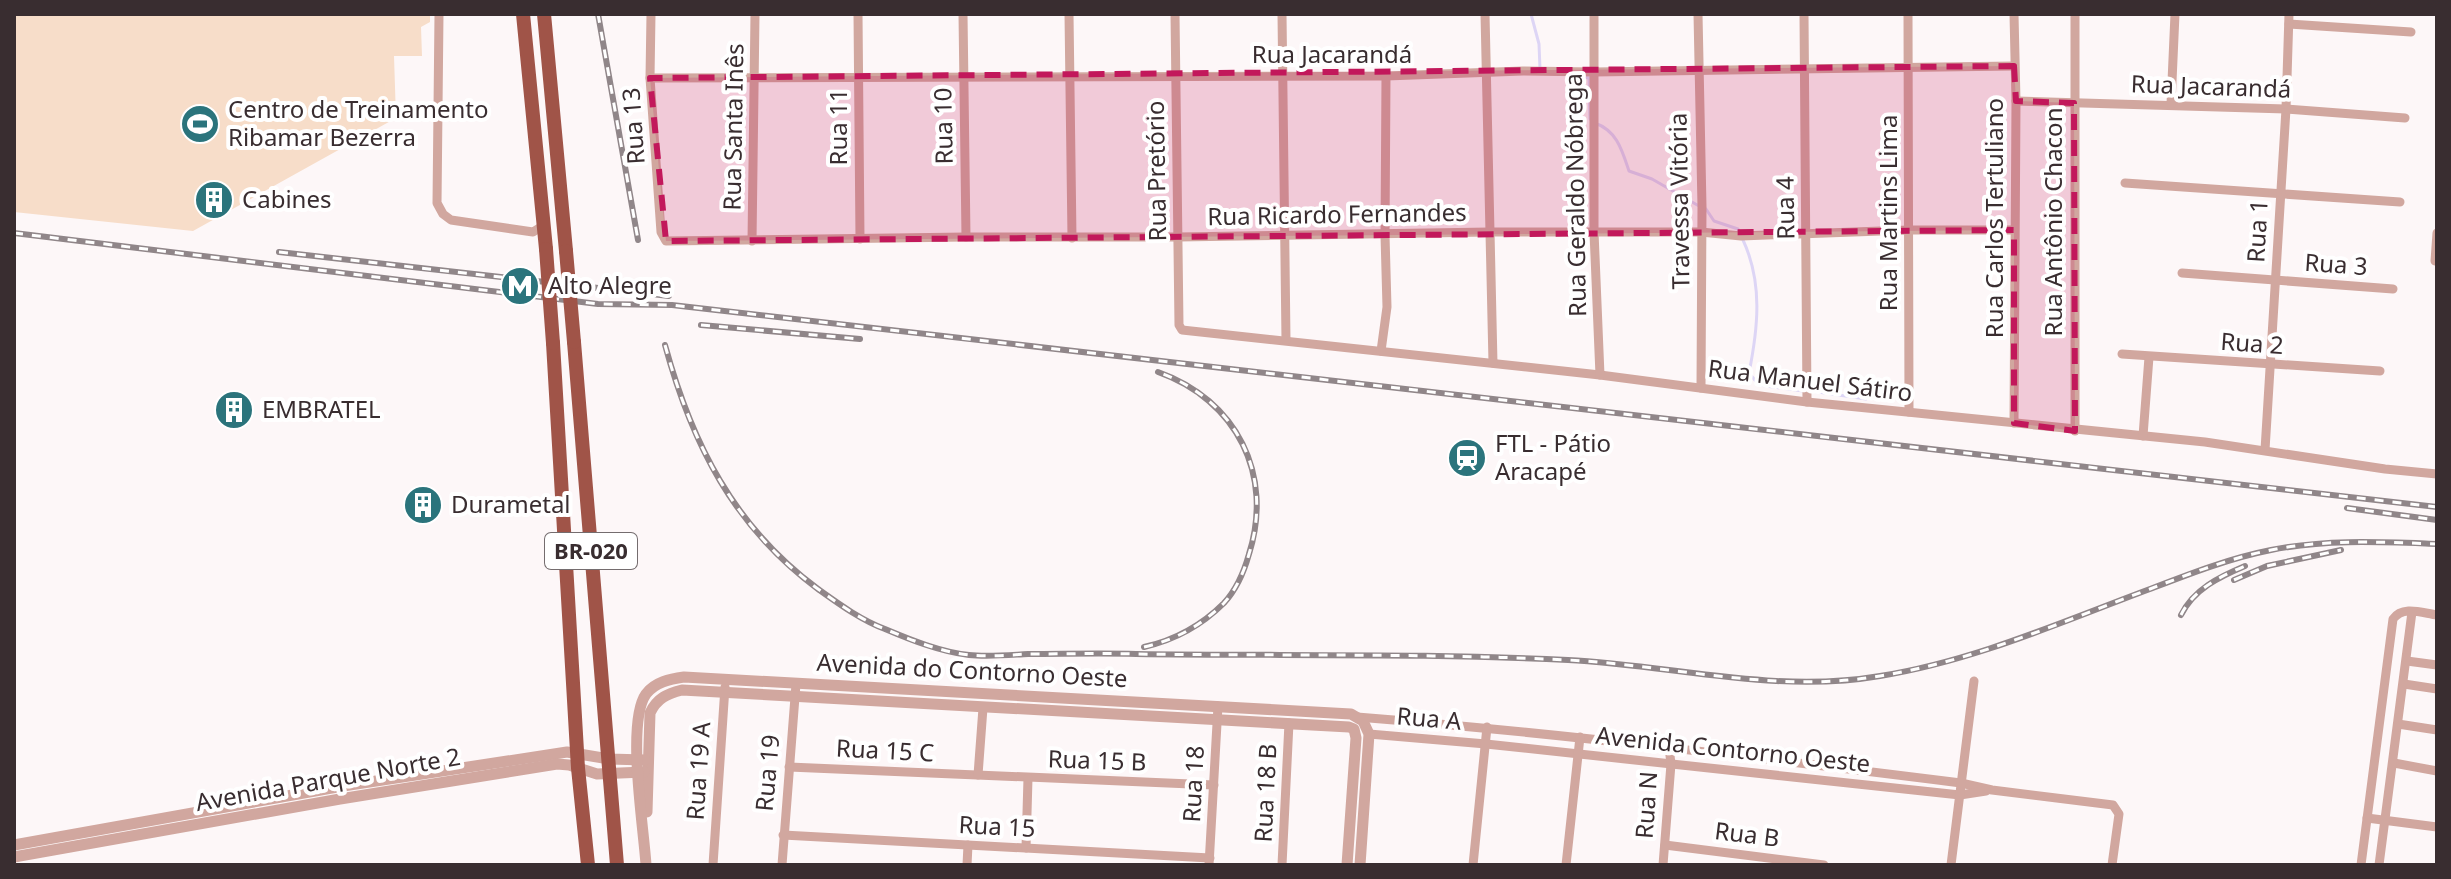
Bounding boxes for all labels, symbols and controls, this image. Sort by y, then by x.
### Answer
street label: Rua Jacarandá [1252,37,1412,70]
street label: Rua Santa Inês [715,43,750,211]
street label: Rua Jacarandá [2130,66,2292,105]
street label: Rua Geraldo Nóbrega [1556,73,1593,317]
street label: Rua 13 [613,87,652,166]
street label: Rua 10 [925,87,960,165]
street label: Rua 11 [821,89,854,165]
place label: Centro de Treinamento Ribamar Bezerra [228,92,489,153]
street label: Rua Carlos Tertuliano [1977,98,2010,338]
street label: Rua Pretório [1138,100,1173,242]
sports icon: Centro de Treinamento Ribamar Bezerra [179,103,221,145]
street label: Rua Antônio Chacon [2036,108,2069,336]
street label: Travessa Vitória [1660,112,1697,290]
street label: Rua Martins Lima [1871,115,1904,311]
street label: Rua 4 [1767,176,1802,240]
building icon: Cabines [193,179,235,221]
place label: Cabines [242,182,331,215]
street label: Rua Ricardo Fernandes [1207,195,1467,232]
street label: Rua 1 [2238,198,2275,263]
street label: Rua 3 [2303,245,2369,282]
metro station icon: Alto Alegre [499,265,541,307]
place label: Alto Alegre [548,268,672,301]
street label: Rua 2 [2219,324,2285,361]
street label: Rua Manuel Sátiro [1706,351,1914,408]
building icon: EMBRATEL [213,389,255,431]
place label: EMBRATEL [262,392,381,425]
place label: FTL - Pátio Aracapé [1495,426,1611,487]
station icon: FTL - Pátio Aracapé [1446,437,1488,479]
building icon: Durametal [402,484,444,526]
place label: Durametal [451,487,571,520]
road number: BR-020 [545,533,637,569]
street label: Avenida do Contorno Oeste [816,645,1128,694]
street label: Rua A [1395,698,1464,737]
street label: Avenida Contorno Oeste [1594,718,1872,779]
street label: Rua 19 A [678,720,717,821]
street label: Rua 15 C [835,730,935,769]
street label: Rua 19 [747,733,786,813]
street label: Avenida Parque Norte 2 [193,739,463,818]
street label: Rua 15 B [1047,741,1147,778]
street label: Rua 18 B [1245,743,1284,843]
street label: Rua 18 [1174,745,1211,823]
street label: Rua N [1627,770,1664,840]
street label: Rua 15 [958,807,1036,844]
street label: Rua B [1713,813,1781,854]

